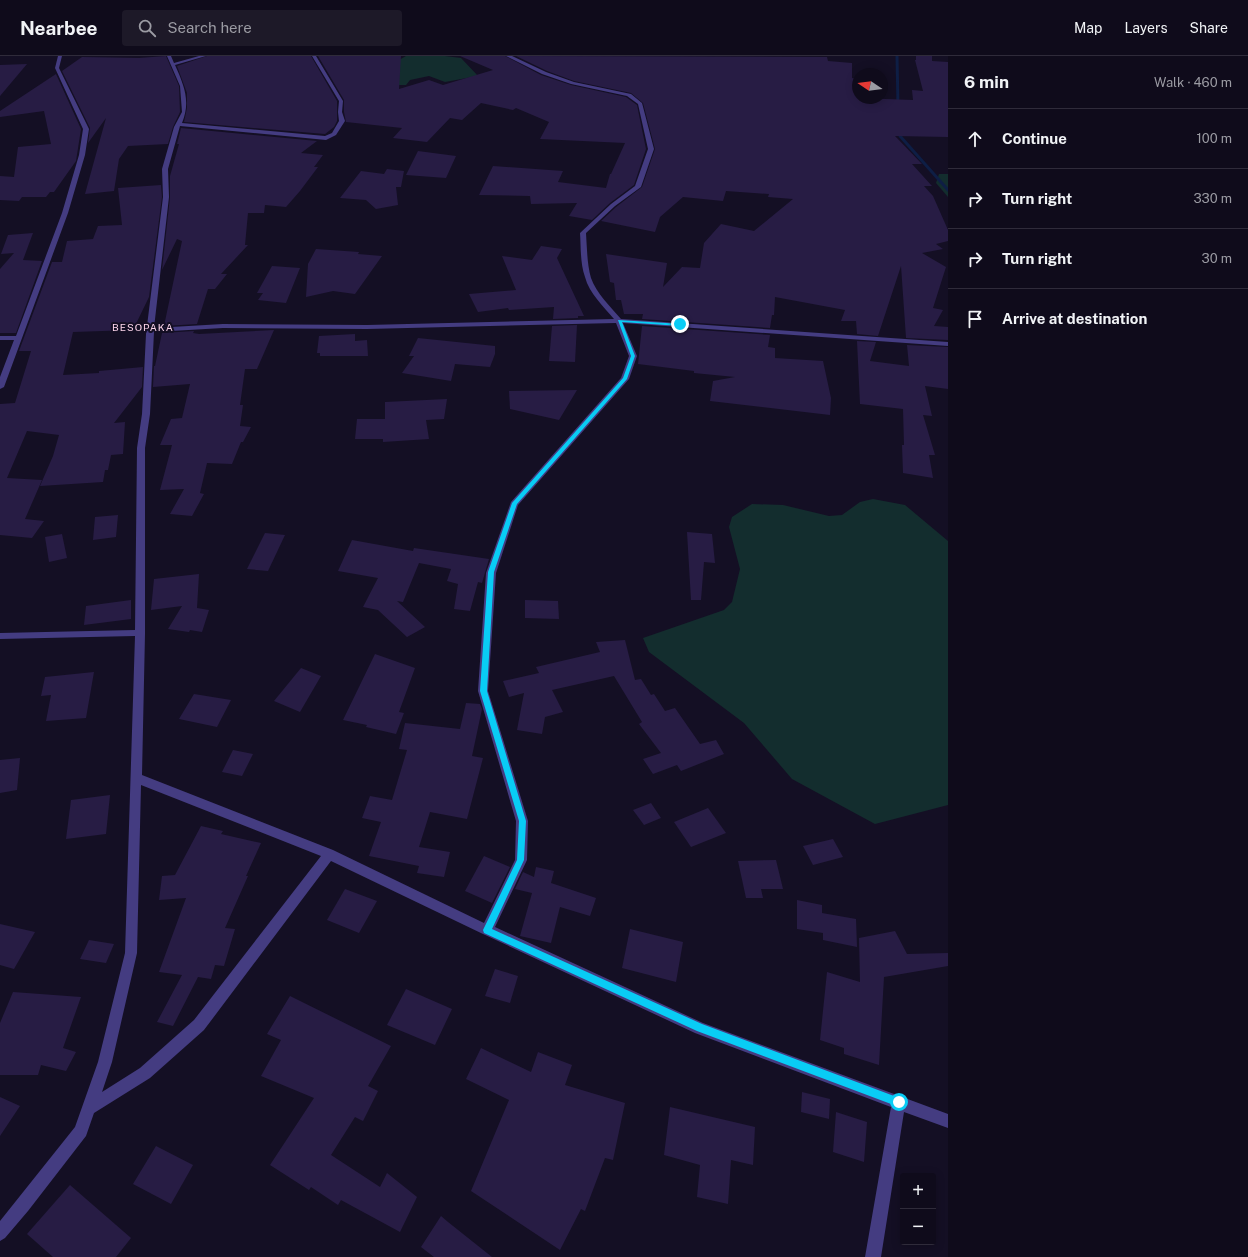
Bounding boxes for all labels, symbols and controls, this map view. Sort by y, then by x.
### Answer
search box [122,10,402,46]
text: Nearbee [20,17,98,39]
icon: search [136,17,158,39]
text: Search here [168,19,252,36]
text: Map [1074,20,1102,36]
text: Layers [1124,20,1168,36]
text: Share [1190,20,1228,36]
north arrow [852,68,888,104]
text: 6 min [964,72,1009,92]
text: Walk · 460 m [1154,75,1232,90]
icon: ahead [964,128,986,150]
text: Continue [1002,130,1067,147]
text: 100 m [1196,131,1232,146]
icon: right [964,188,986,210]
text: Turn right [1002,190,1072,207]
text: 330 m [1193,191,1232,206]
icon: right [964,248,986,270]
text: Turn right [1002,250,1072,267]
text: 30 m [1202,251,1232,266]
icon: arrive [964,308,986,330]
text: Arrive at destination [1002,310,1147,327]
route end [671,315,689,333]
district label: BESOPAKA [112,321,174,333]
route start [890,1093,908,1111]
map controls [900,1173,936,1245]
button: + [900,1173,936,1209]
button: − [900,1209,936,1245]

